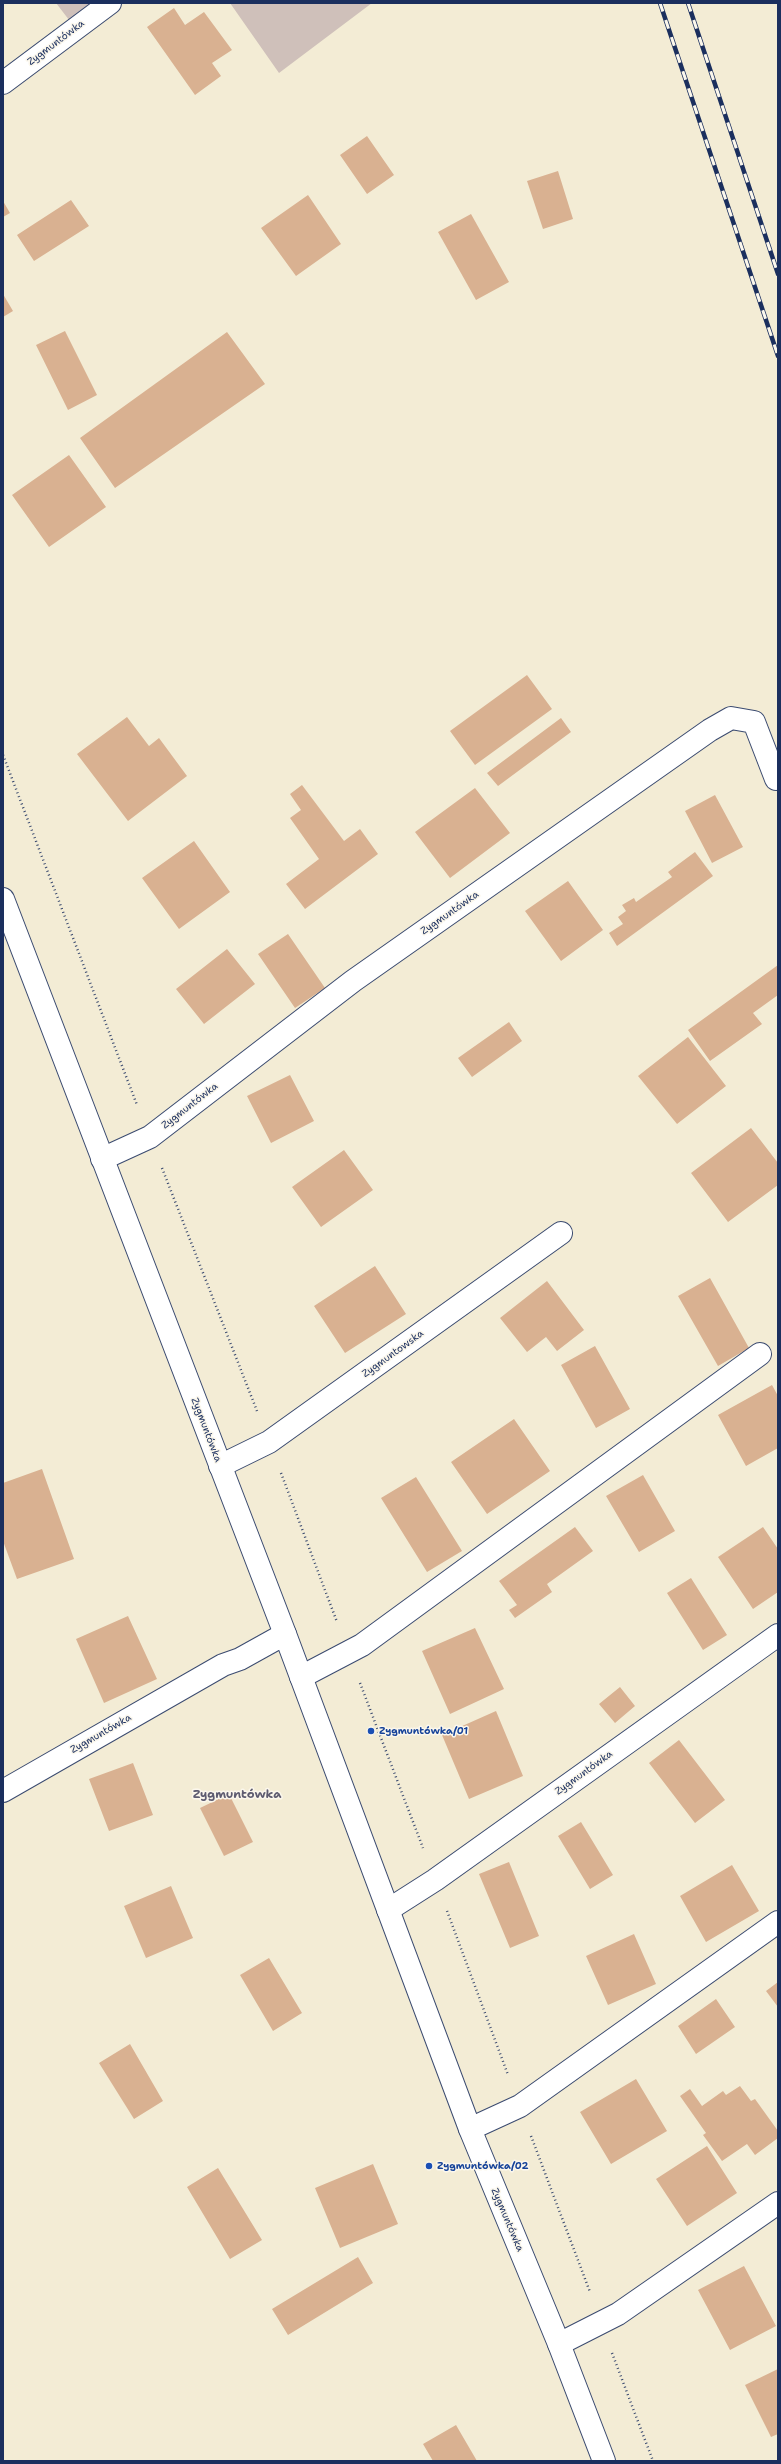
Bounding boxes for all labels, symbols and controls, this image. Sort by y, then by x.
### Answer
street label: Zygmuntówka [25,18,87,68]
street label: Zygmuntówka [419,889,481,937]
street label: Zygmuntówka [159,1080,221,1132]
street label: Zygmuntowska [360,1328,426,1380]
street label: Zygmuntówka [188,1396,224,1464]
street label: Zygmuntówka [69,1712,133,1756]
place label: Zygmuntówka/01 [379,1725,468,1737]
marker: Zygmuntówka/01 [366,1726,376,1736]
street label: Zygmuntówka [553,1748,615,1798]
district label: Zygmuntówka [193,1788,281,1802]
place label: Zygmuntówka/02 [437,2160,528,2172]
marker: Zygmuntówka/02 [424,2161,434,2171]
street label: Zygmuntówka [488,2186,526,2254]

